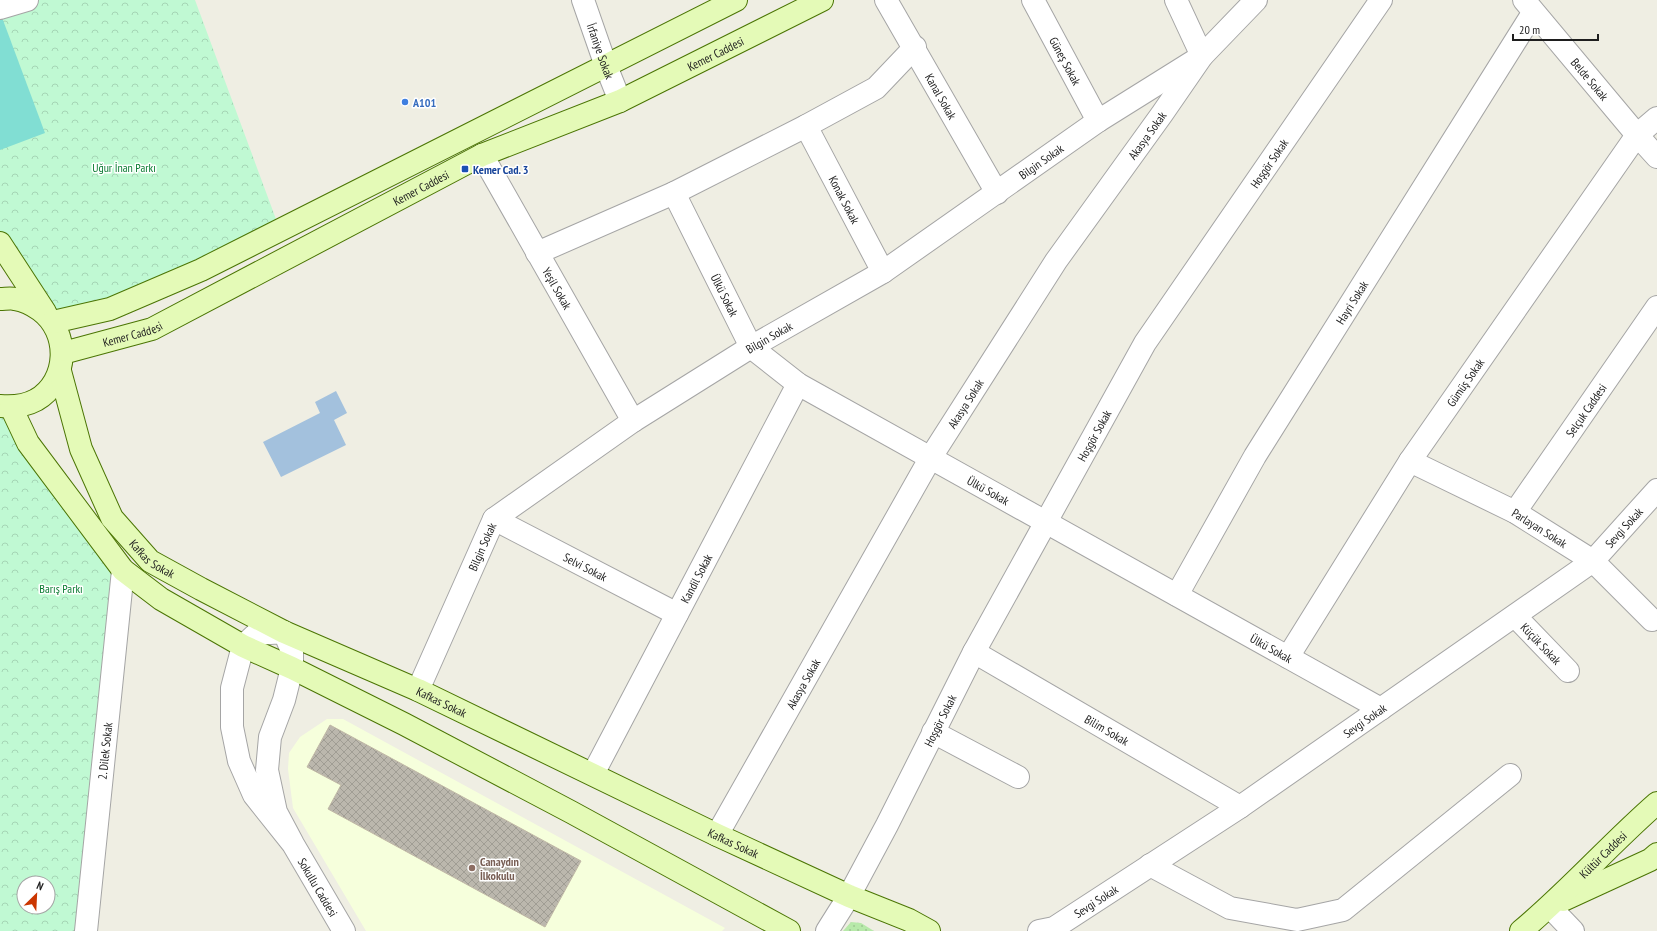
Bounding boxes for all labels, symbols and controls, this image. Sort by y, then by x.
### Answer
scale bar [1513,16,1598,42]
street label: İrfaniye Sokak [584,21,618,81]
text: 20 m [1519,22,1540,37]
street label: Kemer Caddesi [685,33,746,74]
street label: Güneş Sokak [1047,34,1085,88]
street label: Belde Sokak [1568,55,1612,103]
street label: Kanal Sokak [922,71,961,122]
place label: A101 [412,95,436,110]
marker: A101 [400,97,410,107]
street label: Akasya Sokak [1124,108,1169,162]
street label: Hoşgör Sokak [1247,135,1291,191]
street label: Bilgin Sokak [1015,140,1066,182]
park label: Uğur İnan Parkı [92,160,156,175]
place label: Kemer Cad. 3 [473,162,529,177]
marker: Kemer Cad. 3 [460,164,470,174]
street label: Kemer Caddesi [390,166,451,208]
street label: Konak Sokak [826,173,864,226]
street label: Yeşil Sokak [540,264,576,312]
street label: Ülkü Sokak [708,271,742,319]
street label: Hayri Sokak [1332,277,1371,327]
street label: Kemer Caddesi [101,317,165,349]
street label: Bilgin Sokak [743,318,795,356]
street label: Gümüş Sokak [1443,355,1487,409]
street label: Akasya Sokak [944,376,987,431]
street label: Selçuk Caddesi [1562,381,1609,440]
street label: Hoşgör Sokak [1074,407,1114,464]
street label: Ülkü Sokak [965,472,1012,508]
street label: Sevgi Sokak [1601,504,1646,551]
street label: Parlayan Sokak [1509,505,1570,551]
street label: Bilgin Sokak [465,520,499,573]
street label: Kafkas Sokak [127,536,178,581]
street label: Selvi Sokak [561,549,610,584]
street label: Kandil Sokak [677,551,715,605]
park label: Barış Parkı [39,581,83,596]
street label: Küçük Sokak [1518,619,1565,668]
street label: Ülkü Sokak [1248,630,1295,666]
street label: Akasya Sokak [783,655,823,711]
street label: Kafkas Sokak [414,683,470,720]
street label: Hoşgör Sokak [920,692,959,749]
street label: Sevgi Sokak [1340,700,1389,740]
street label: Bilim Sokak [1082,711,1132,748]
street label: 2. Dilek Sokak [94,721,115,780]
street label: Kafkas Sokak [706,824,762,861]
street label: Kültür Caddesi [1576,828,1629,881]
place label: Canaydın İlkokulu [480,854,519,883]
street label: Sokullu Caddesi [295,855,341,919]
marker: Canaydın İlkokulu [467,863,477,873]
north arrow [16,875,56,915]
text: N [35,878,46,893]
street label: Sevgi Sokak [1071,881,1121,921]

